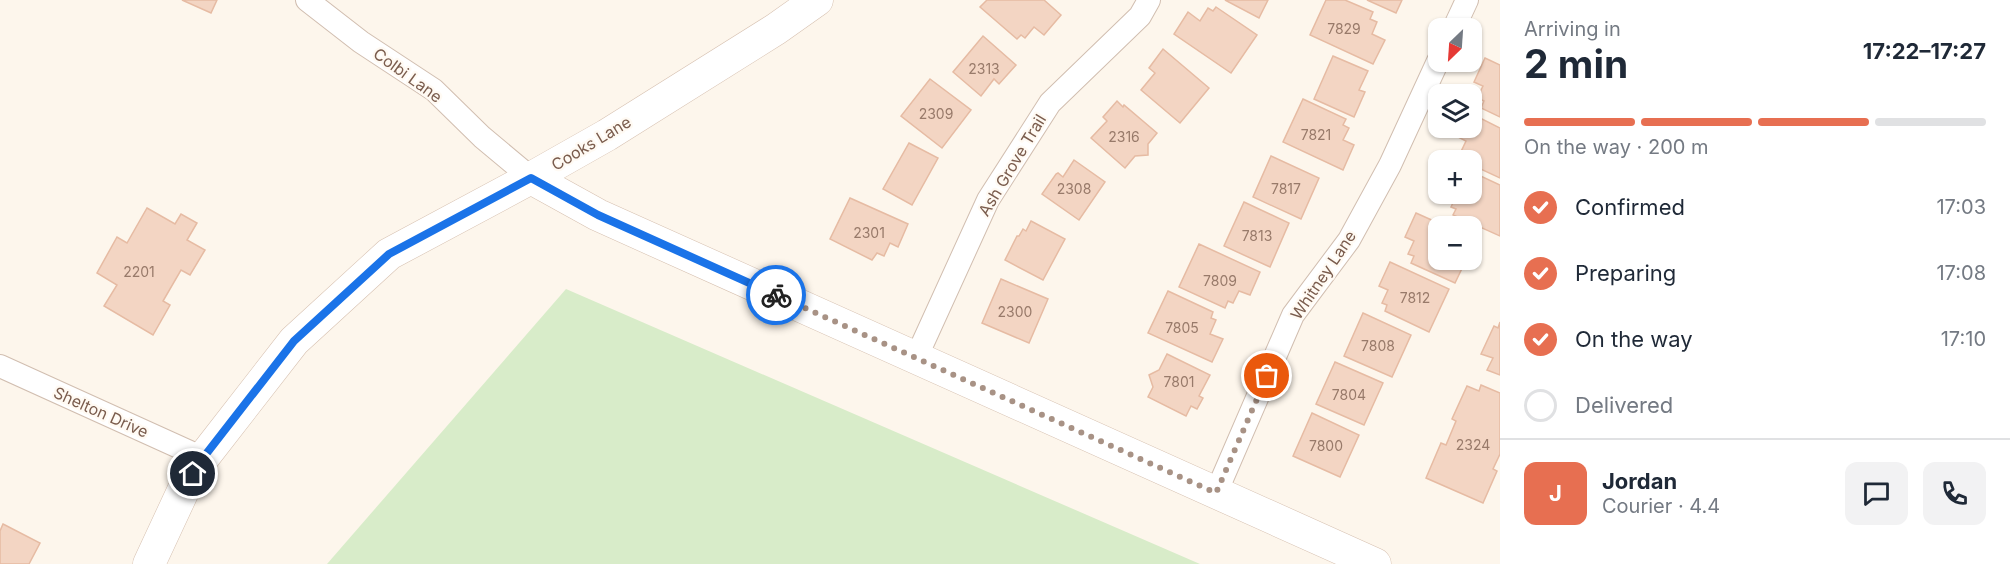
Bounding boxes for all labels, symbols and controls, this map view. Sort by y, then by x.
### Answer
text: Arriving in [1524,17,1621,41]
north arrow [1428,18,1482,72]
map controls [1428,18,1482,270]
house number: 7829 [1327,20,1361,37]
text: 17:22–17:27 [1863,38,1986,64]
text: 2 min [1524,40,1628,87]
street label: Colbi Lane [370,43,446,107]
house number: 2313 [968,60,1000,77]
button: layers [1428,84,1482,138]
house number: 2309 [919,105,953,122]
street label: Cooks Lane [548,111,634,175]
street label: Ash Grove Trail [974,111,1050,219]
house number: 7821 [1301,126,1331,143]
house number: 2316 [1108,128,1140,145]
text: On the way · 200 m [1524,135,1709,159]
button: + [1428,150,1482,204]
house number: 2308 [1057,180,1091,197]
house number: 7817 [1271,180,1301,197]
icon: check [1524,191,1557,224]
text: Confirmed [1575,194,1685,220]
text: 17:03 [1936,195,1986,219]
button: − [1428,216,1482,270]
house number: 2301 [853,224,885,241]
house number: 7813 [1242,227,1272,244]
street label: Whitney Lane [1286,227,1360,323]
icon: check [1524,257,1557,290]
text: Preparing [1575,260,1676,286]
text: 17:08 [1936,261,1986,285]
house number: 2201 [123,263,155,280]
courier [746,265,806,325]
house number: 7809 [1203,272,1237,289]
icon: bike [760,279,793,312]
house number: 7812 [1400,289,1430,306]
house number: 2300 [998,303,1032,320]
house number: 7805 [1165,319,1199,336]
icon: check [1524,323,1557,356]
text: On the way [1575,326,1693,352]
text: 17:10 [1941,327,1986,351]
house number: 7808 [1361,337,1395,354]
pin [1241,350,1292,401]
icon: bag [1250,359,1283,392]
house number: 7801 [1164,373,1194,390]
street label: Shelton Drive [51,382,151,442]
house number: 7804 [1332,386,1366,403]
text: Delivered [1575,392,1673,418]
house number: 2324 [1456,436,1490,453]
house number: 7800 [1309,437,1343,454]
pin [167,448,218,499]
icon: home [176,457,209,490]
button: chat [1845,462,1908,525]
button: phone [1923,462,1986,525]
text: Jordan [1602,468,1677,494]
text: J [1549,480,1562,506]
text: Courier · 4.4 [1602,494,1720,518]

